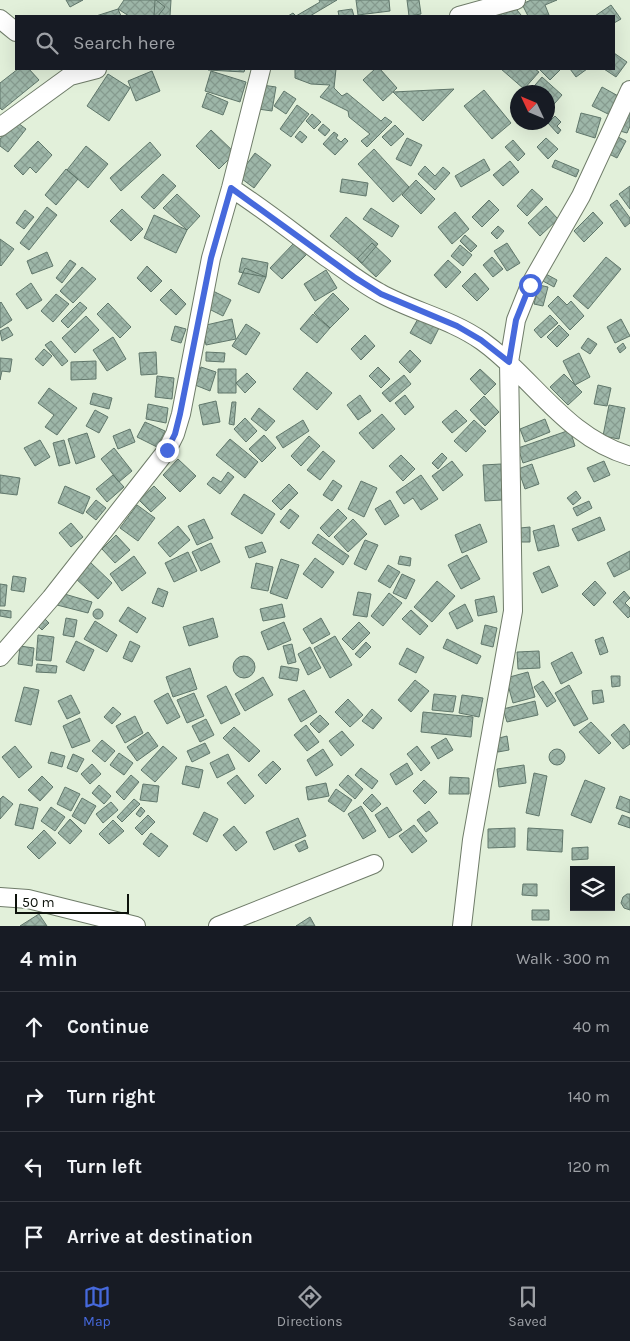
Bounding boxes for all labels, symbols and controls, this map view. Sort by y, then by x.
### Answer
search box [15,15,615,70]
icon: search [33,29,61,57]
text: Search here [73,32,175,54]
north arrow [510,85,555,130]
route start [519,274,542,297]
route end [156,439,179,462]
map controls [570,866,615,911]
button: layers [570,866,615,911]
scale bar [15,891,129,914]
text: 50 m [22,894,55,911]
text: 4 min [20,947,78,971]
text: Walk · 300 m [516,949,610,968]
icon: ahead [20,1013,48,1041]
text: Continue [67,1016,149,1038]
text: 40 m [573,1017,610,1036]
icon: right [20,1083,48,1111]
text: Turn right [67,1086,156,1108]
text: 140 m [568,1087,610,1106]
icon: left [20,1153,48,1181]
text: Turn left [67,1156,142,1178]
text: 120 m [567,1157,610,1176]
icon: arrive [20,1223,48,1251]
text: Arrive at destination [67,1226,253,1248]
tab: Map [83,1283,111,1330]
tab: Directions [277,1283,343,1330]
tab: Saved [508,1283,547,1330]

